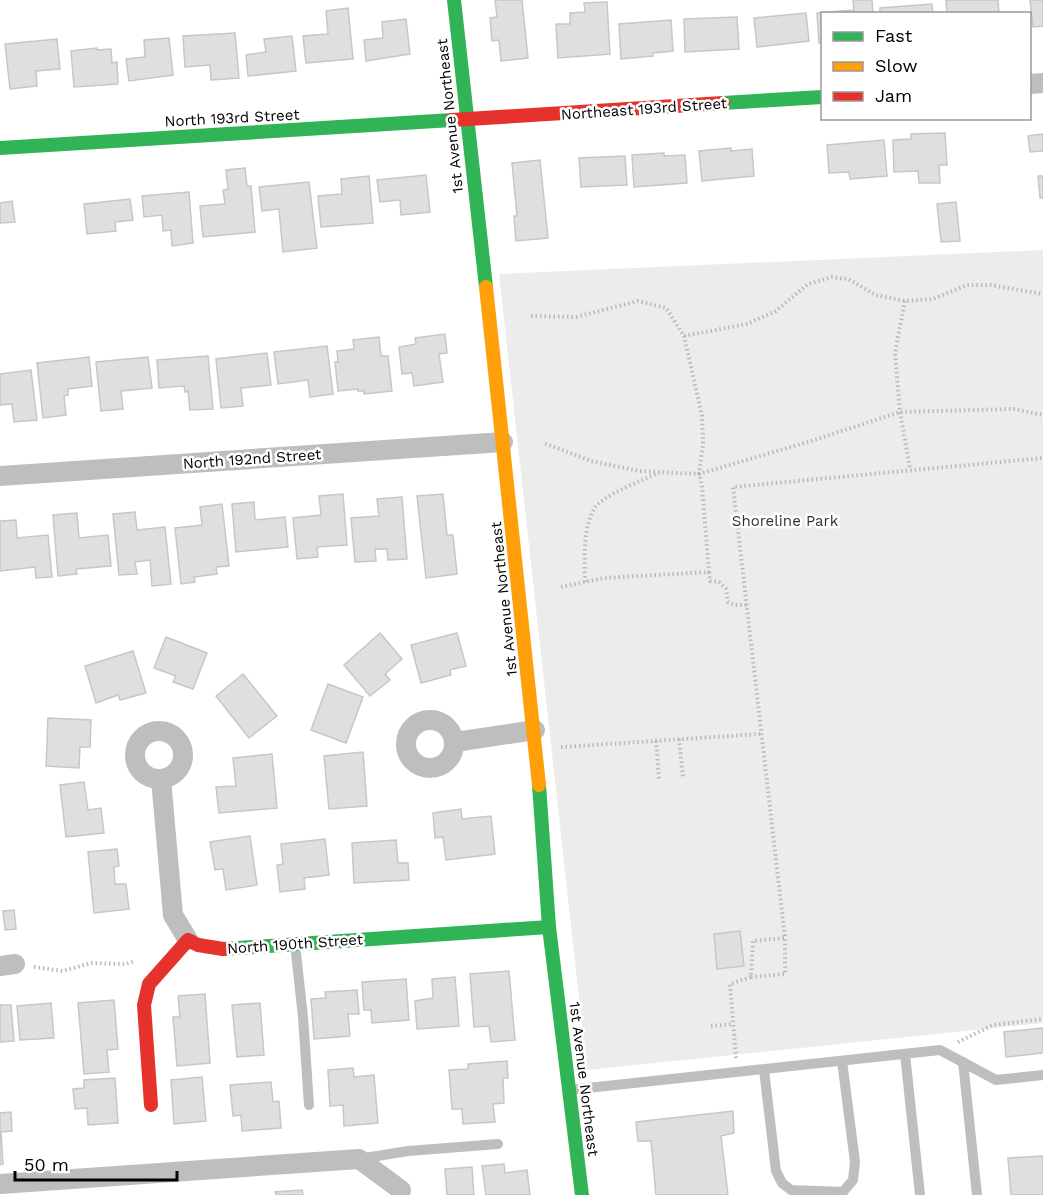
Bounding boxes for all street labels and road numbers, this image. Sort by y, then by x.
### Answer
street label: 1st Avenue Northeast [433,37,467,194]
street label: Northeast 193rd Street [560,94,728,124]
street label: North 193rd Street [164,105,301,131]
street label: North 192nd Street [182,445,323,473]
street label: 1st Avenue Northeast [487,520,521,677]
street label: North 190th Street [226,930,364,958]
street label: 1st Avenue Northeast [566,1001,602,1158]

